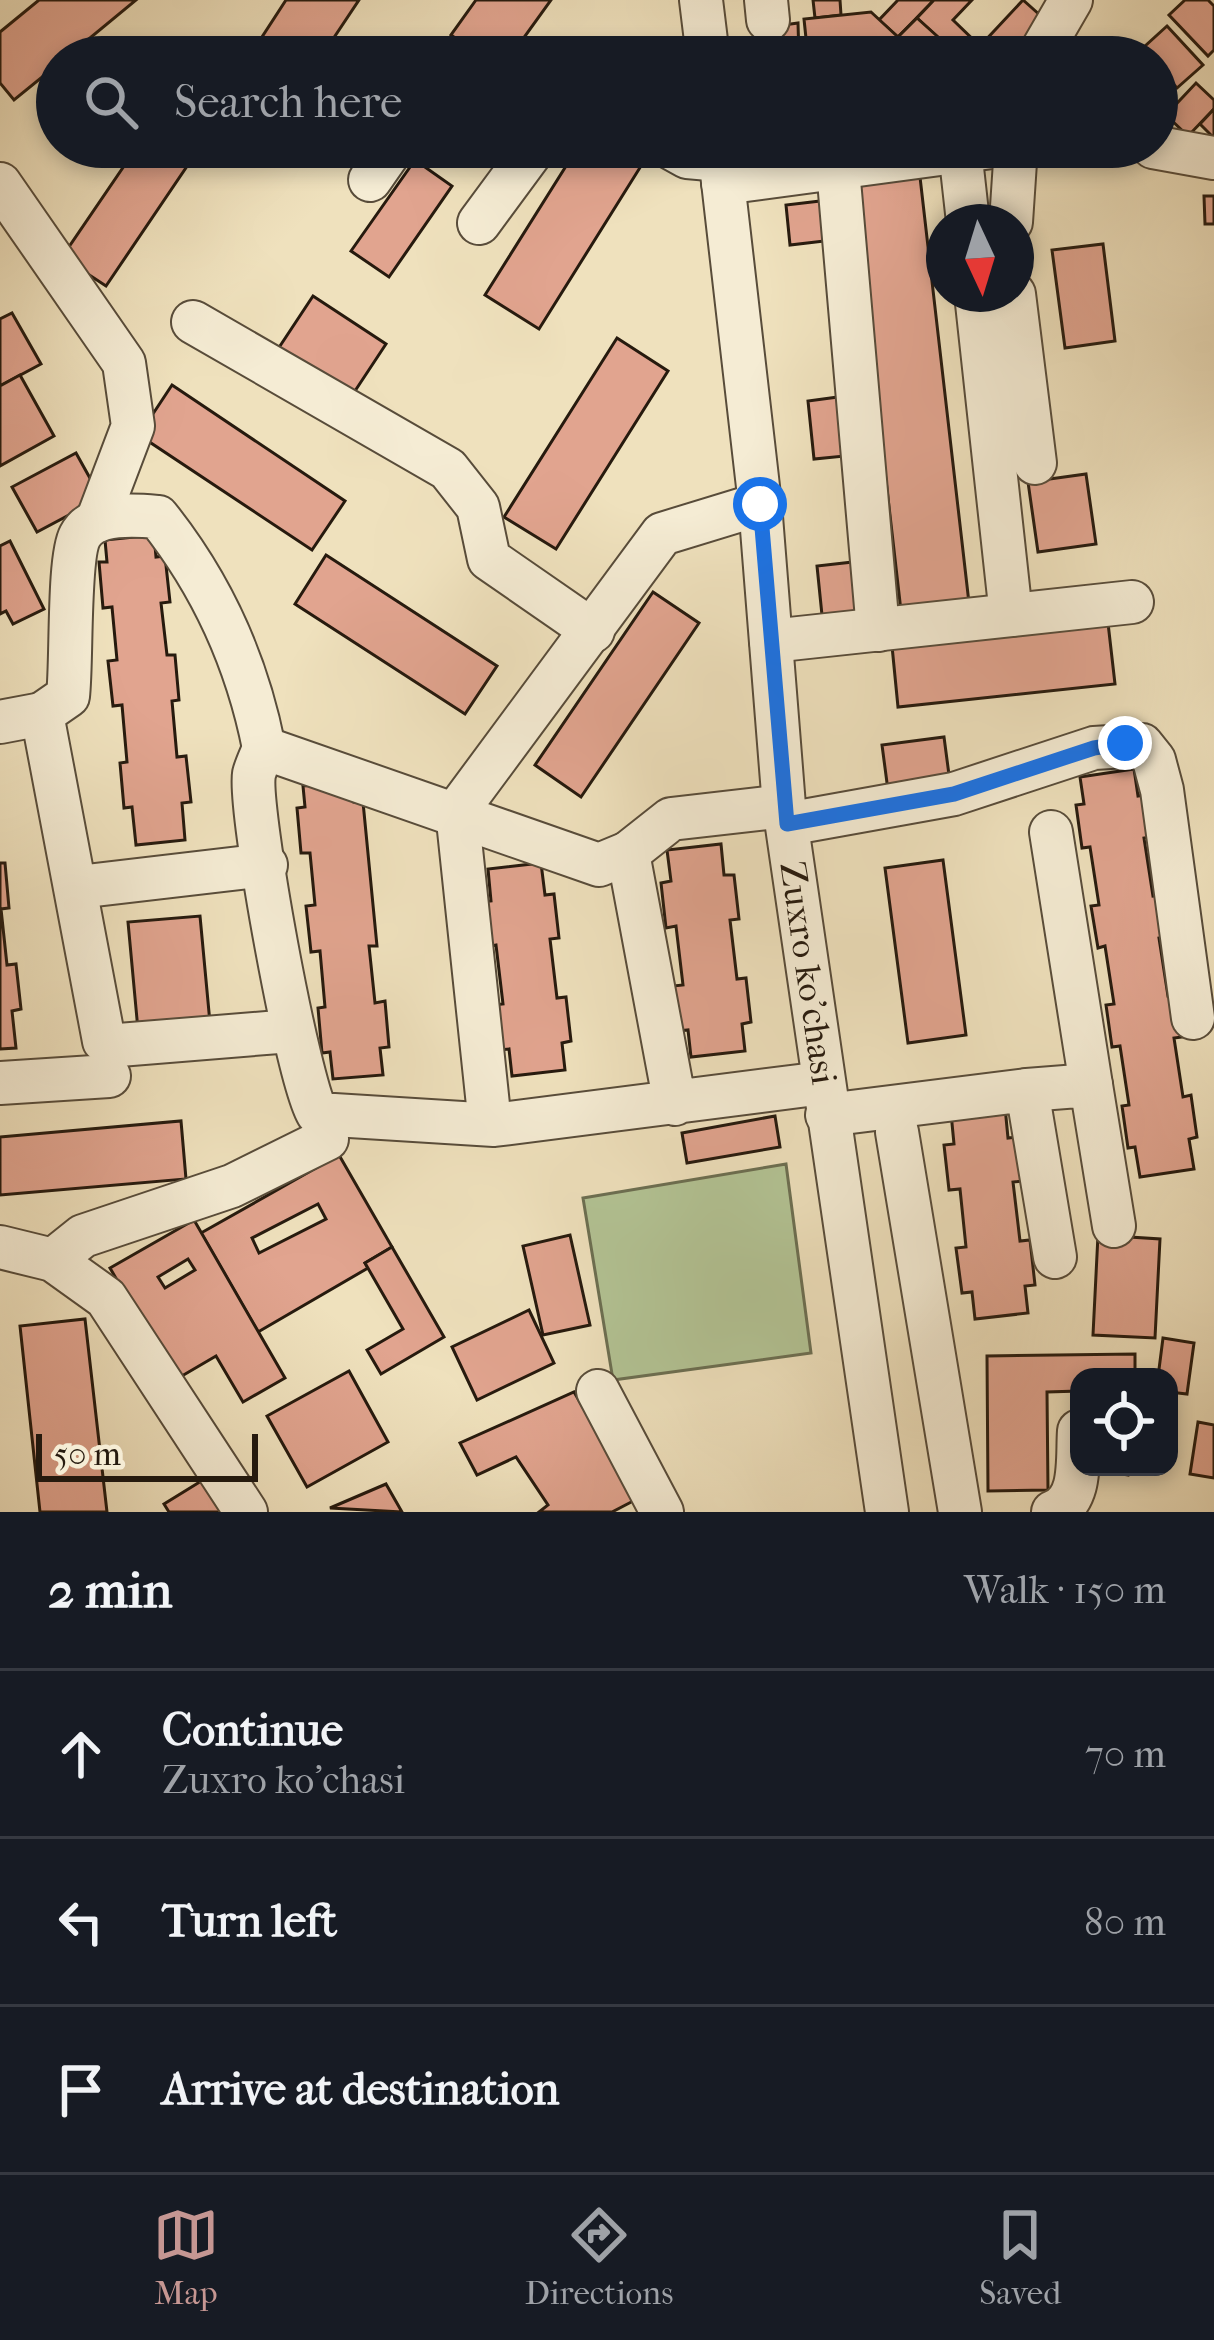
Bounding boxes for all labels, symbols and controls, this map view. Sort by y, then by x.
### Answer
search box [36,36,1178,168]
icon: search [78,69,144,135]
text: Search here [174,76,402,129]
north arrow [926,204,1034,312]
route start [733,477,787,531]
route end [1098,716,1152,770]
street label: Zuxro ko'chasi [771,859,845,1087]
map controls [1070,1368,1178,1476]
button: locate [1070,1368,1178,1476]
scale bar [36,1428,258,1481]
text: 50 m [54,1435,121,1474]
text: 2 min [48,1560,172,1620]
text: Walk · 150 m [964,1567,1166,1613]
text: Continue [162,1704,343,1757]
icon: ahead [48,1721,114,1787]
text: 70 m [1085,1731,1166,1777]
text: Zuxro ko'chasi [162,1757,405,1803]
icon: left [48,1889,114,1955]
text: Turn left [162,1895,337,1948]
text: 80 m [1084,1899,1166,1945]
icon: arrive [48,2057,114,2123]
text: Arrive at destination [162,2063,559,2116]
tab: Map [153,2202,219,2313]
tab: Directions [525,2202,673,2313]
tab: Saved [979,2202,1061,2313]

